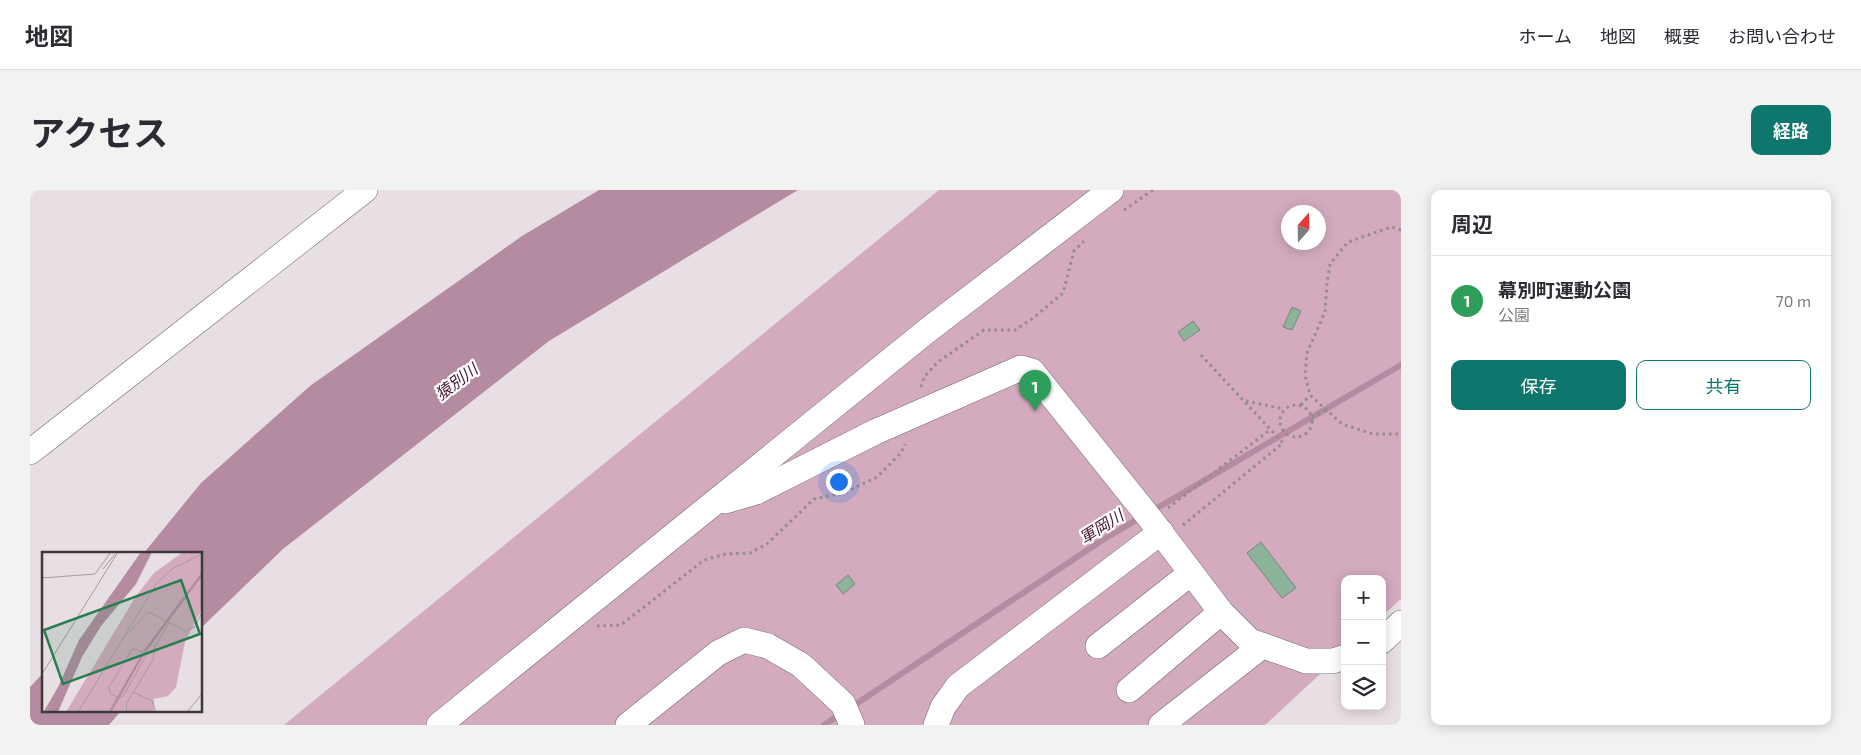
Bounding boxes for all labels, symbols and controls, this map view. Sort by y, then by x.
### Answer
text: 地図 [25,21,73,50]
text: ホーム [1519,25,1572,47]
text: 地図 [1600,25,1636,47]
text: 概要 [1664,25,1700,47]
text: お問い合わせ [1728,25,1836,47]
button: 経路 [1751,105,1831,155]
text: アクセス [30,111,168,153]
north arrow [1281,205,1326,250]
text: 周辺 [1451,211,1493,236]
text: 幕別町運動公園 [1498,278,1631,301]
text: 1 [1464,291,1470,310]
text: 70 m [1776,291,1811,310]
text: 公園 [1498,305,1530,324]
water label: 猿別川 [431,358,482,403]
button: 保存 [1451,360,1626,410]
button: 共有 [1636,360,1811,410]
pin: 1 [1019,370,1051,411]
your location [826,469,852,495]
water label: 軍岡川 [1076,504,1128,547]
inset map [42,552,202,712]
map controls [1341,575,1386,710]
button: + [1341,575,1386,620]
button: − [1341,620,1386,665]
button: layers [1341,665,1386,710]

